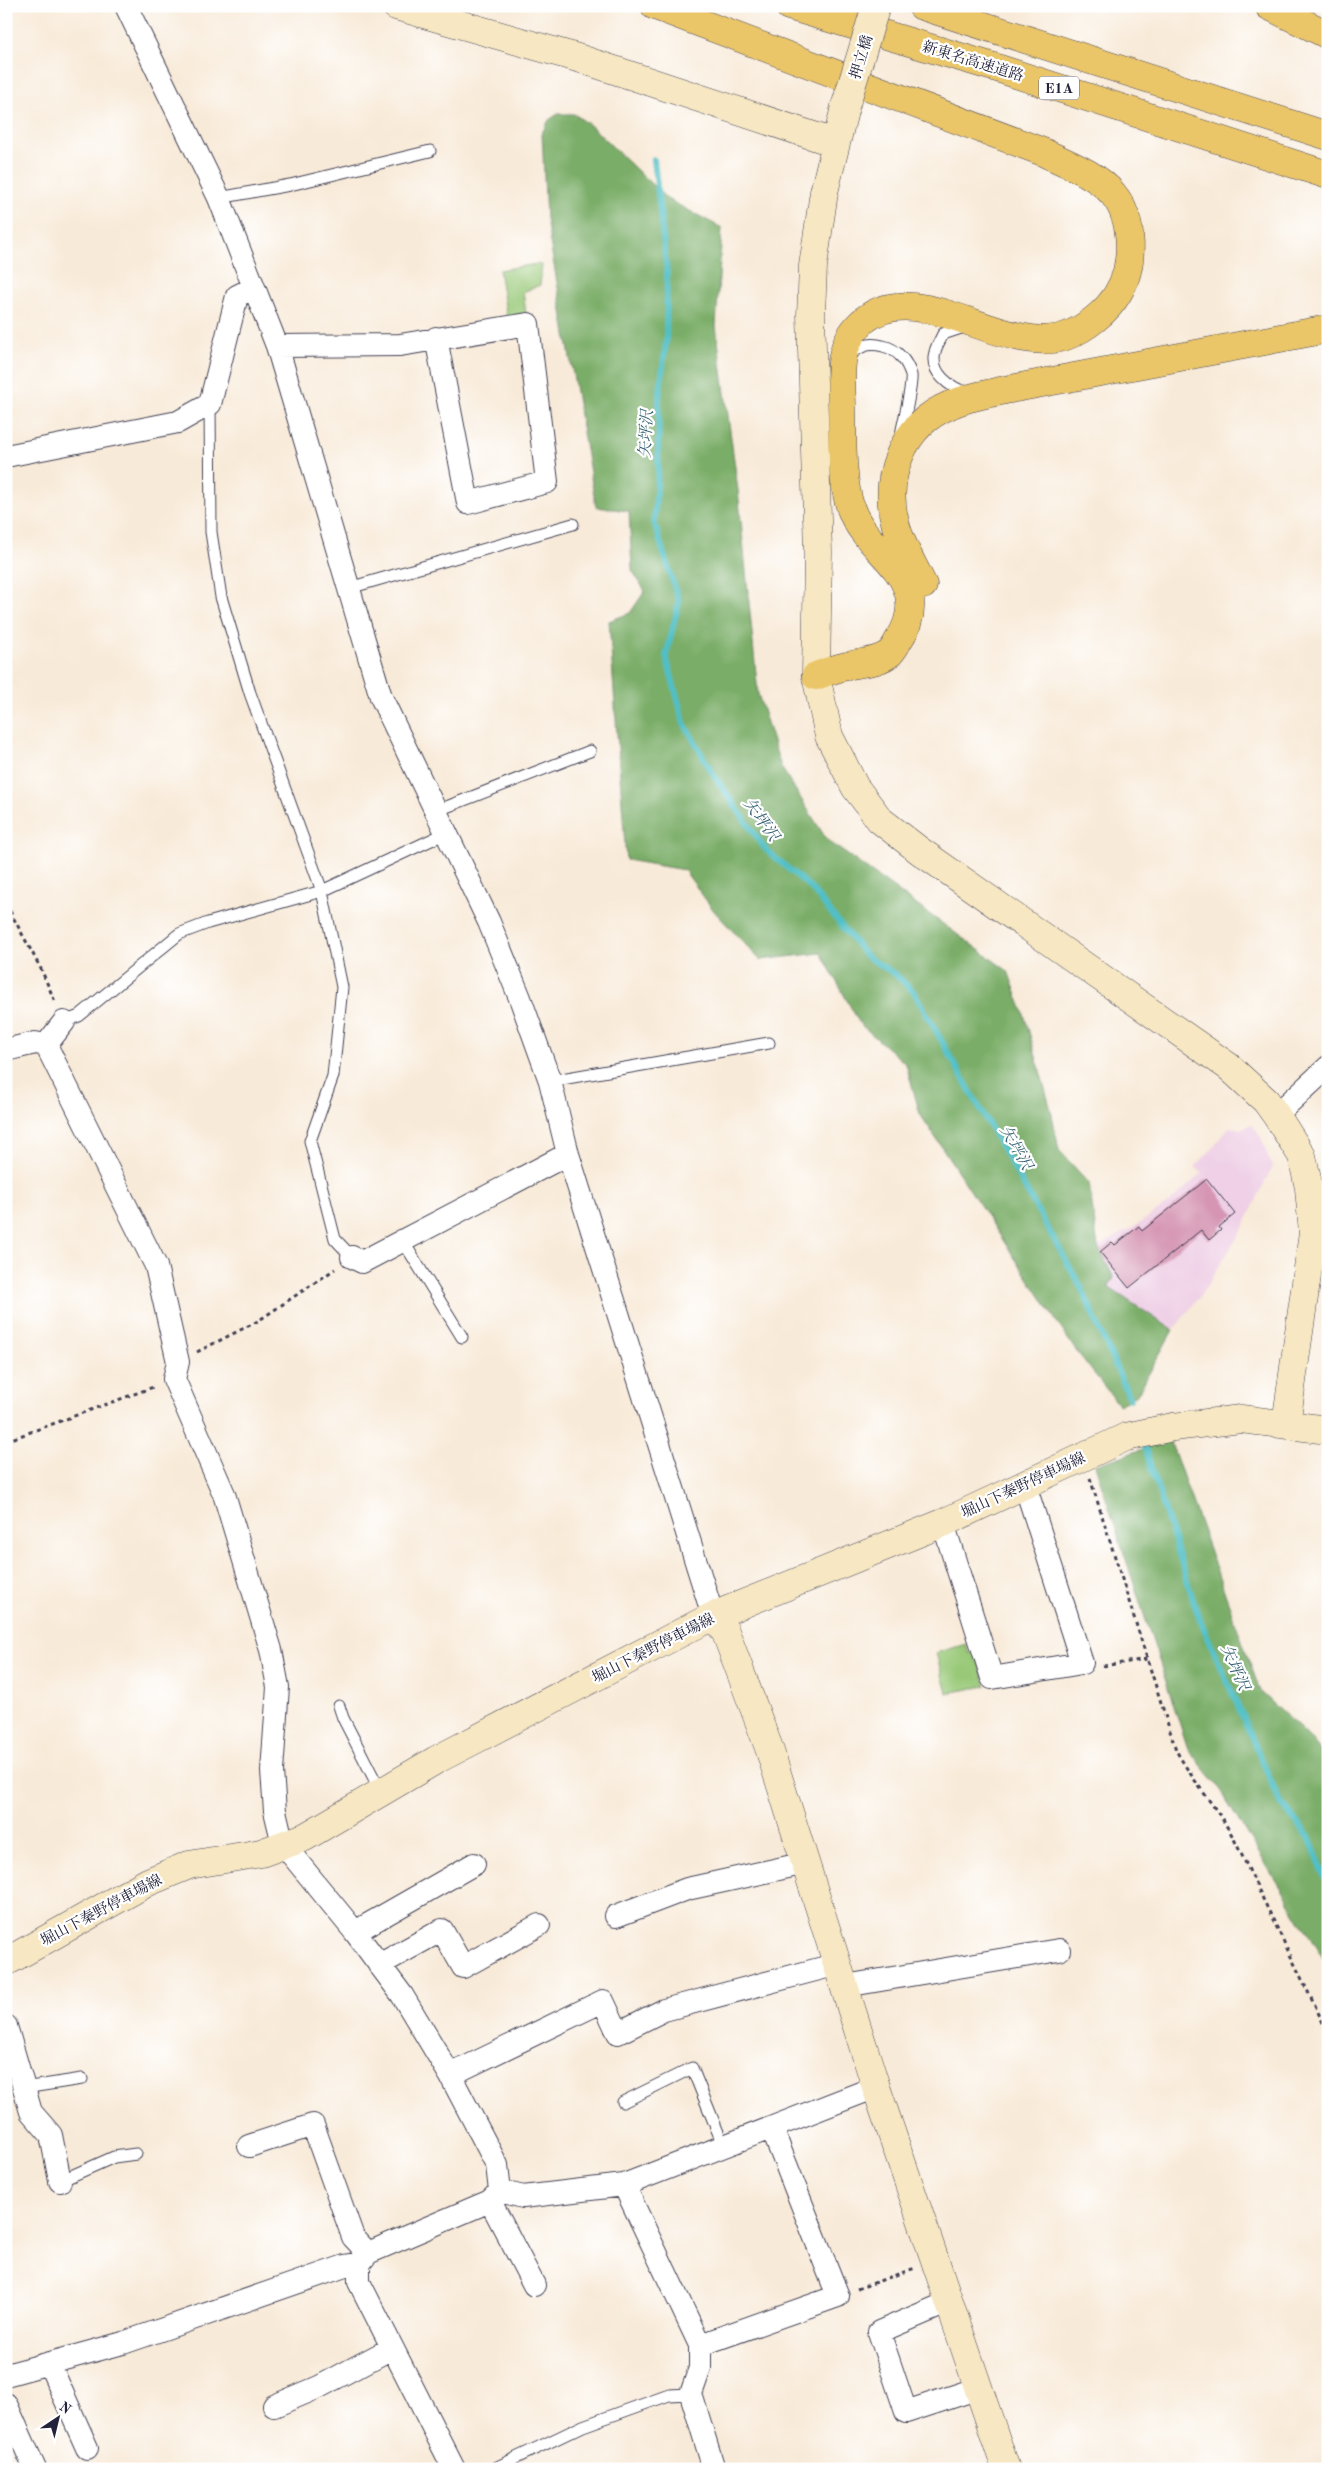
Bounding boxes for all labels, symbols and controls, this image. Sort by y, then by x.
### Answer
street label: 押立橋 [847,33,876,81]
street label: 新東名高速道路 [920,38,1026,85]
road number: E1A [1039,76,1079,100]
water label: 矢坪沢 [636,408,656,458]
water label: 矢坪沢 [740,795,784,846]
water label: 矢坪沢 [996,1122,1037,1175]
street label: 堀山下秦野停車場線 [958,1449,1088,1522]
street label: 堀山下秦野停車場線 [589,1610,717,1687]
water label: 矢坪沢 [1217,1642,1254,1695]
street label: 堀山下秦野停車場線 [38,1871,165,1950]
north arrow [32,2392,82,2442]
text: N [56,2399,74,2417]

